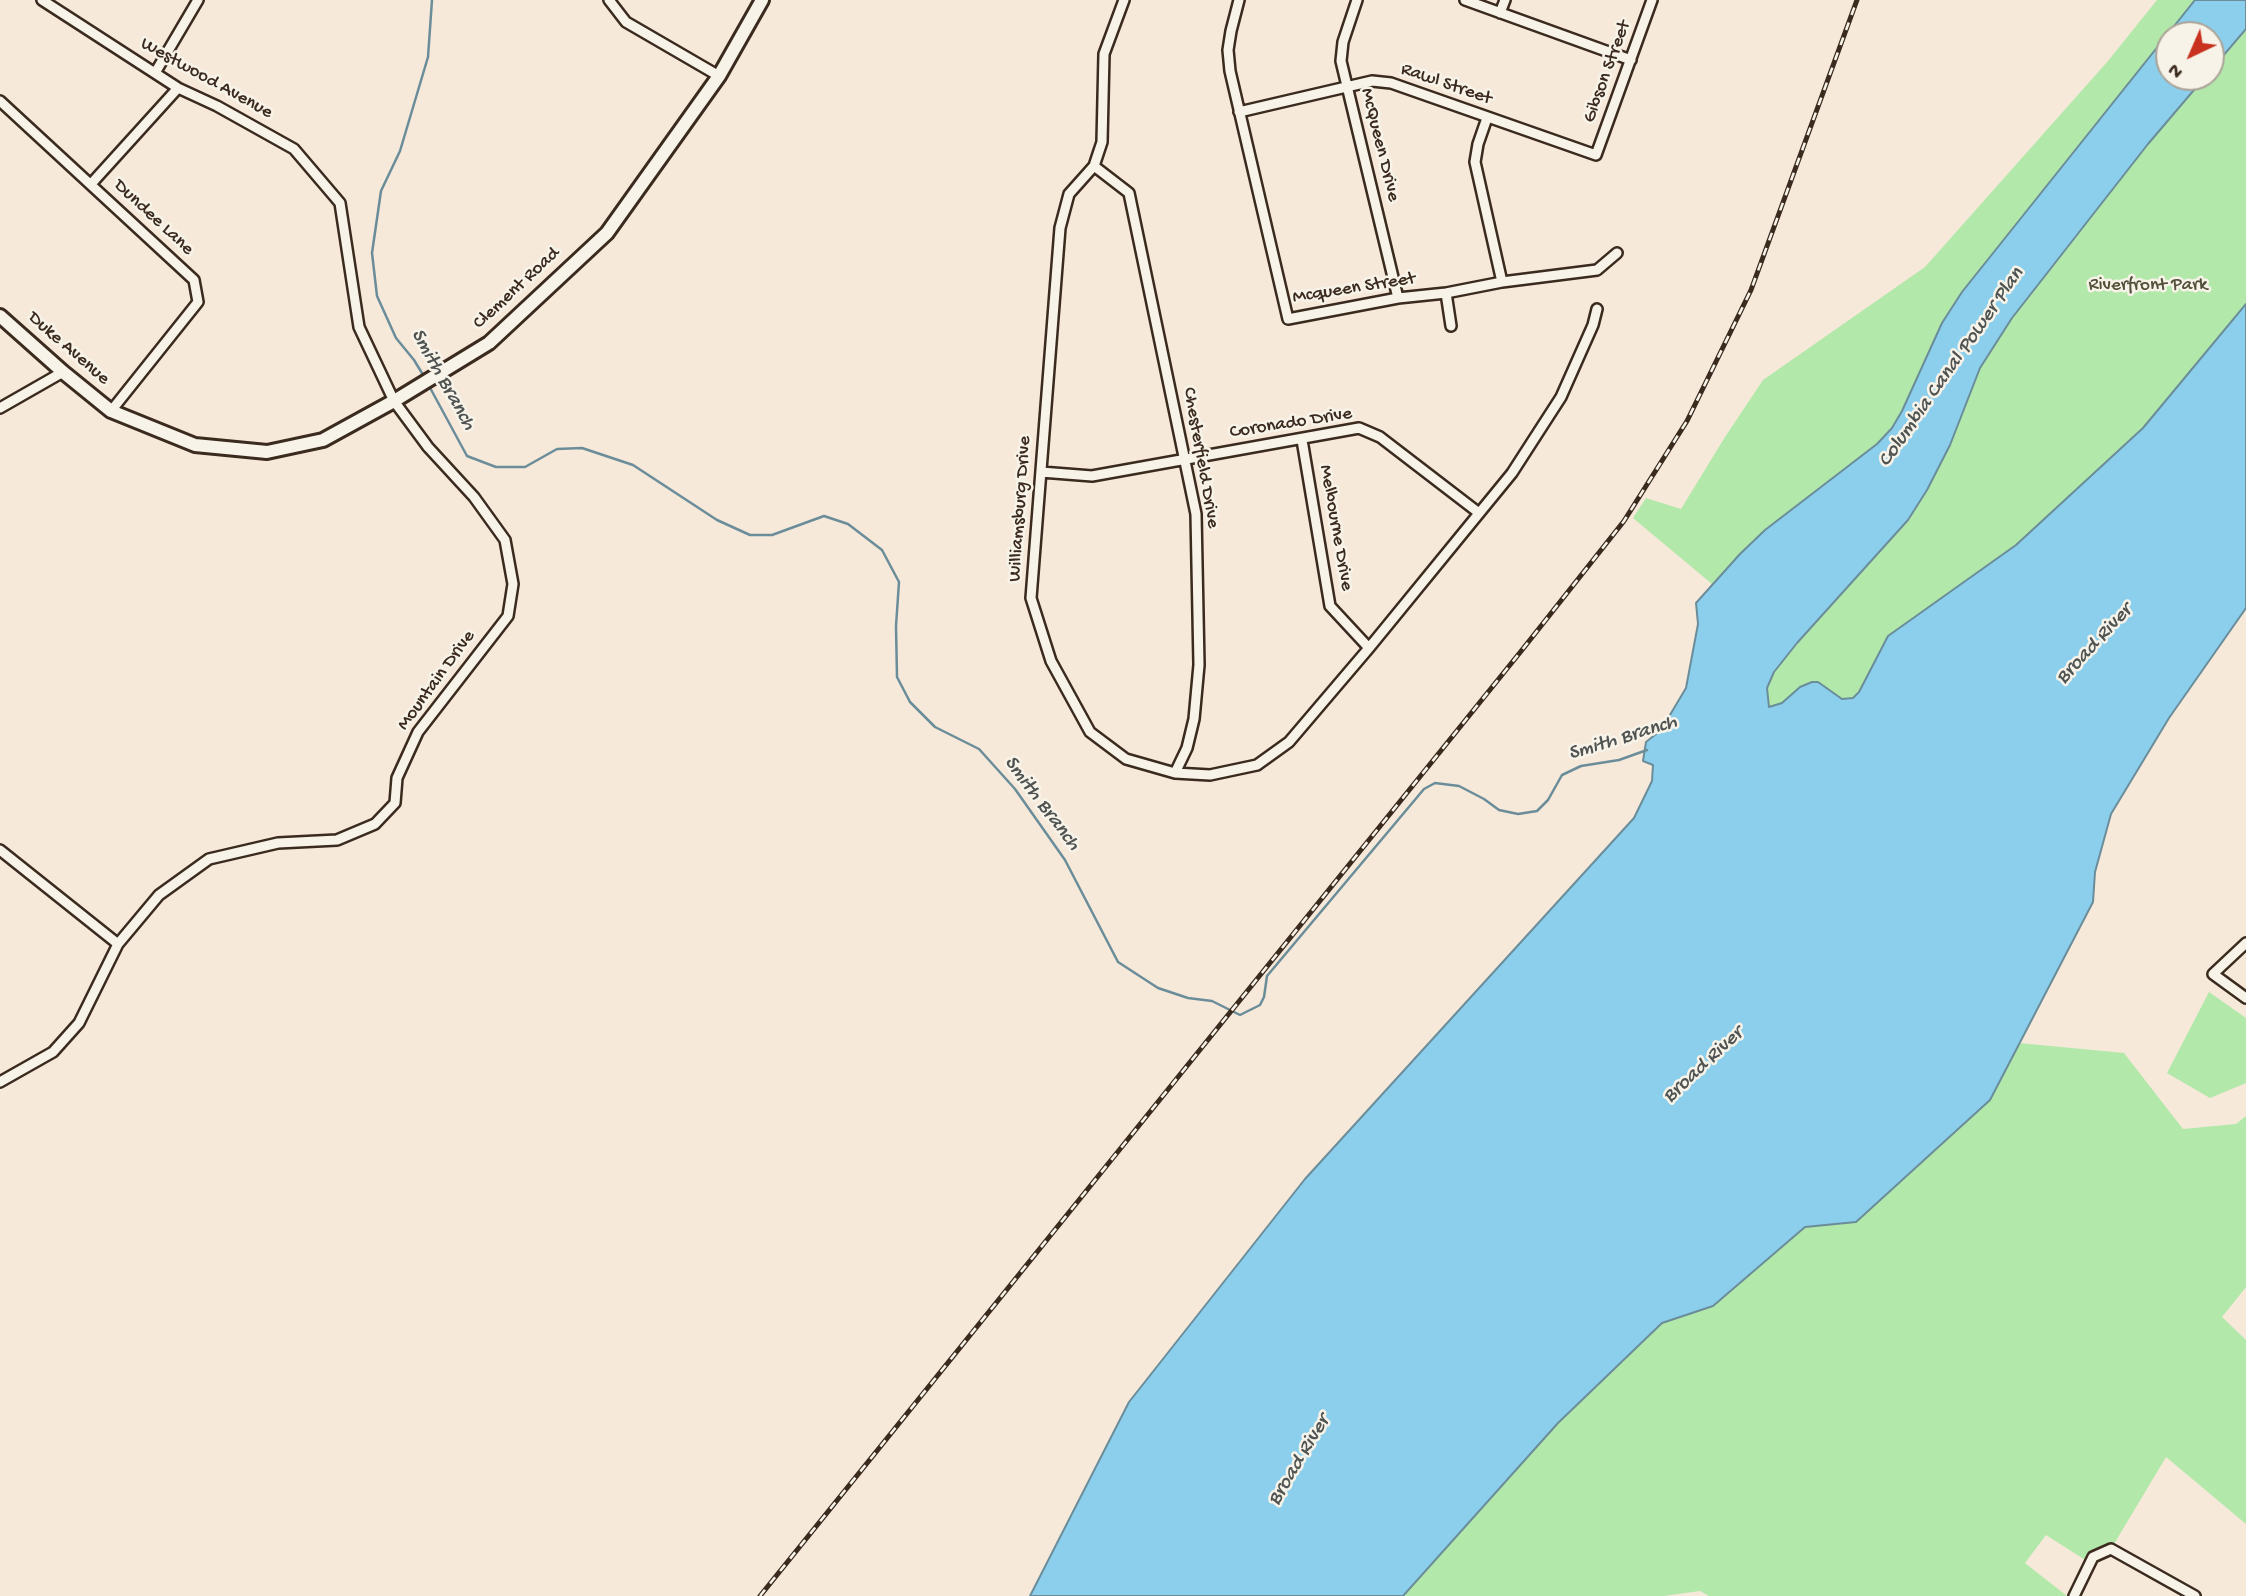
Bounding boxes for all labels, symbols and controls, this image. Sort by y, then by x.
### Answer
street label: Gibson Street [1579,18,1637,126]
north arrow [2155,21,2225,91]
street label: Westwood Avenue [136,33,276,125]
text: N [2164,57,2189,83]
street label: Rawl Street [1398,59,1494,111]
street label: McQueen Drive [1354,86,1404,204]
street label: Dundee Lane [108,175,198,261]
street label: Clement Road [469,243,565,335]
water label: Columbia Canal Power Plan [1873,263,2031,473]
street label: Mcqueen Street [1291,268,1417,310]
park label: Riverfront Park [2089,275,2207,297]
street label: Duke Avenue [22,307,114,391]
water label: Smith Branch [404,325,480,435]
street label: Chesterfield Drive [1176,386,1224,530]
street label: Coronado Drive [1228,403,1354,445]
street label: Williamsburg Drive [1005,435,1037,583]
street label: Melbourne Drive [1313,463,1357,593]
water label: Broad River [2051,599,2139,691]
street label: Mountain Drive [393,626,481,736]
water label: Smith Branch [1566,711,1680,767]
water label: Smith Branch [997,752,1085,856]
water label: Broad River [1658,1022,1750,1110]
water label: Broad River [1263,1411,1337,1511]

